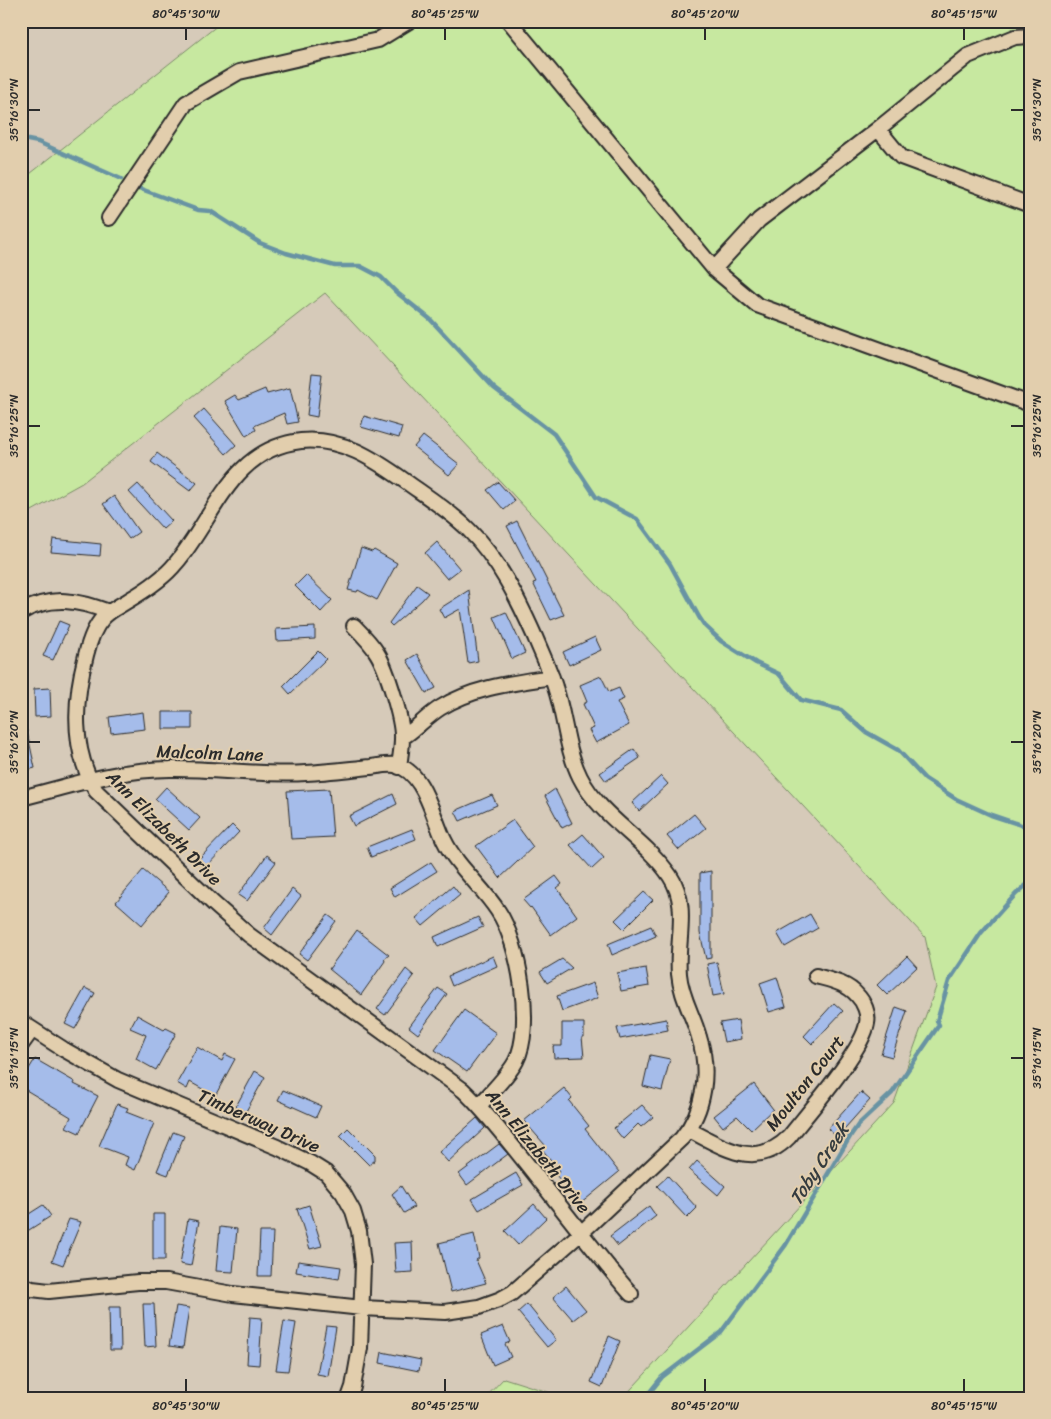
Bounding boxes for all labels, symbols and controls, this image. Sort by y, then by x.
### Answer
text: 80°45'30"W [152,3,221,25]
text: 80°45'25"W [411,3,480,25]
text: 80°45'20"W [671,3,740,25]
text: 80°45'15"W [931,3,998,25]
text: 35°16'30"N [3,78,25,141]
text: 35°16'30"N [1026,78,1048,141]
text: 35°16'25"N [3,394,25,458]
text: 35°16'25"N [1026,394,1048,458]
text: 35°16'20"N [3,710,25,774]
text: 35°16'20"N [1026,710,1048,774]
street label: Malcolm Lane [156,735,264,771]
street label: Ann Elizabeth Drive [98,762,230,894]
text: 35°16'15"N [3,1027,25,1089]
text: 35°16'15"N [1026,1027,1048,1089]
street label: Moulton Court [757,1028,853,1138]
street label: Timberway Drive [193,1080,325,1162]
street label: Ann Elizabeth Drive [476,1080,599,1221]
water label: Toby Creek [780,1114,860,1212]
text: 80°45'30"W [152,1395,221,1417]
text: 80°45'25"W [411,1395,480,1417]
text: 80°45'20"W [671,1395,740,1417]
text: 80°45'15"W [931,1395,998,1417]

